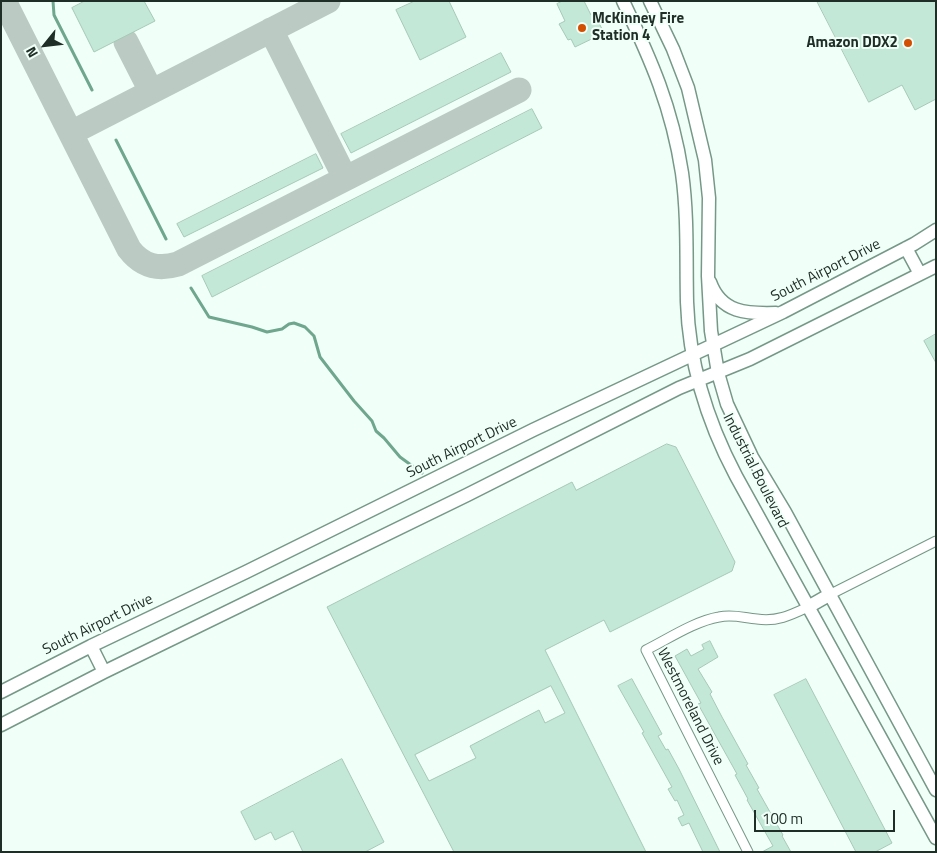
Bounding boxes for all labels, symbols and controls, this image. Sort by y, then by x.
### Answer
place label: McKinney Fire Station 4 [592,10,684,45]
north arrow [20,20,70,70]
marker: McKinney Fire Station 4 [576,22,588,34]
place label: Amazon DDX2 [807,34,898,52]
marker: Amazon DDX2 [902,37,914,49]
text: N [20,43,43,62]
street label: South Airport Drive [768,236,884,306]
street label: Industrial Boulevard [718,411,792,531]
street label: South Airport Drive [404,414,520,482]
street label: South Airport Drive [40,591,156,659]
street label: Westmoreland Drive [653,645,727,769]
scale bar [757,800,898,832]
text: 100 m [762,807,803,830]

